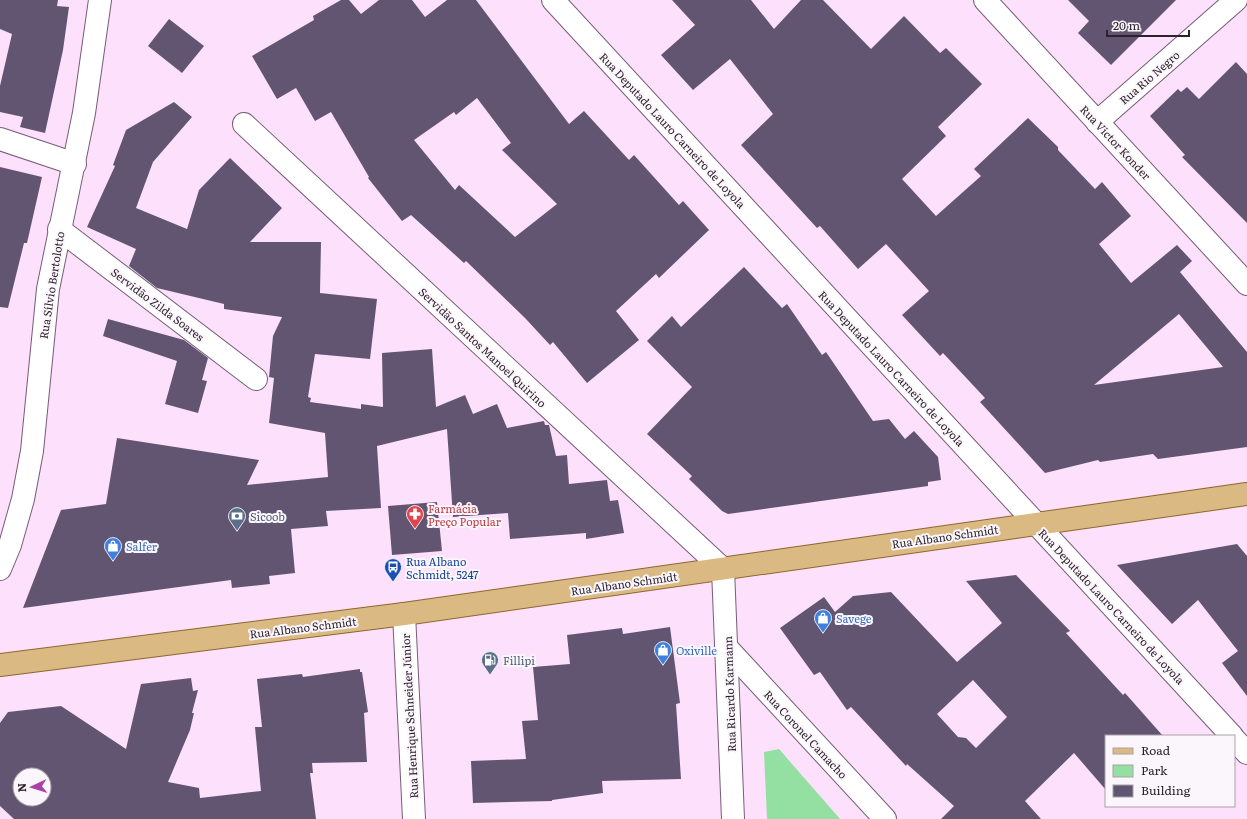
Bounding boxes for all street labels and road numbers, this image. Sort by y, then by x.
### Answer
street label: Rua Rio Negro [1115,46,1183,108]
street label: Rua Deputado Lauro Carneiro de Loyola [596,49,750,211]
street label: Rua Victor Konder [1077,101,1155,183]
street label: Rua Sílvio Bertolotto [35,230,67,340]
street label: Servidão Zilda Soares [108,264,208,344]
street label: Servidão Santos Manoel Quirino [416,283,550,411]
street label: Rua Deputado Lauro Carneiro de Loyola [815,287,969,449]
street label: Rua Albano Schmidt [891,521,1000,551]
street label: Rua Deputado Lauro Carneiro de Loyola [1035,525,1189,687]
street label: Rua Albano Schmidt [570,568,679,598]
street label: Rua Albano Schmidt [249,612,358,641]
street label: Rua Henrique Schneider Júnior [397,632,421,799]
street label: Rua Ricardo Karmann [719,636,739,752]
street label: Rua Coronel Camacho [761,686,851,782]

